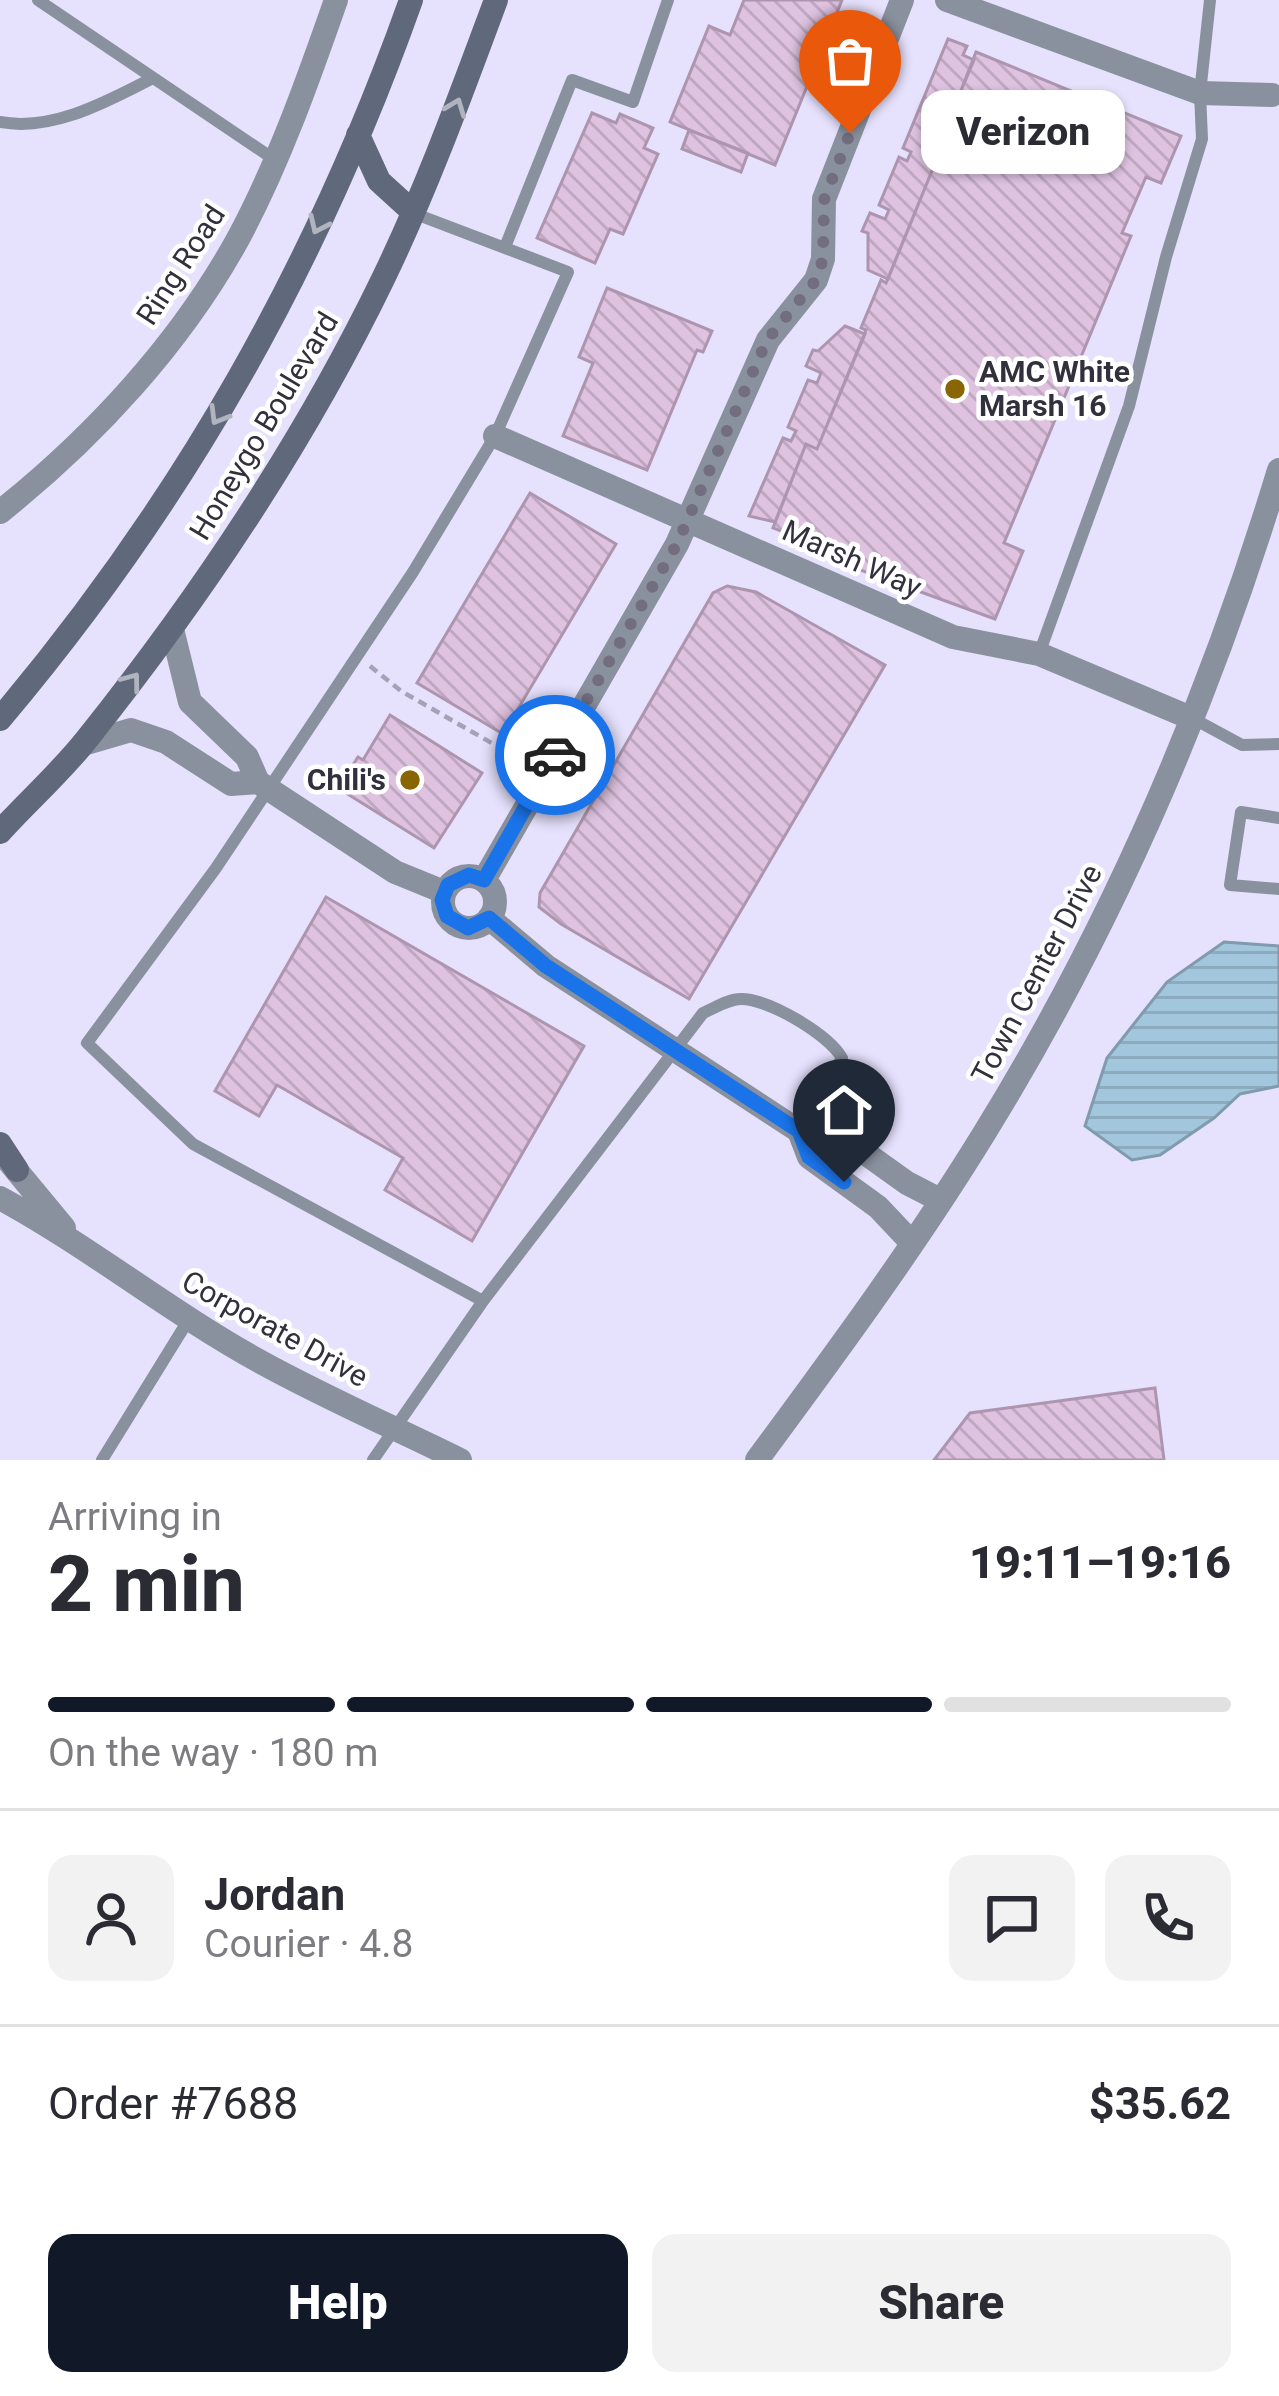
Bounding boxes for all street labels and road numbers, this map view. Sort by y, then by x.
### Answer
street label: Ring Road [129,198,232,331]
street label: Honeygo Boulevard [182,306,345,546]
street label: Marsh Way [777,512,927,605]
street label: Town Center Drive [964,858,1109,1089]
street label: Corporate Drive [176,1263,374,1394]

